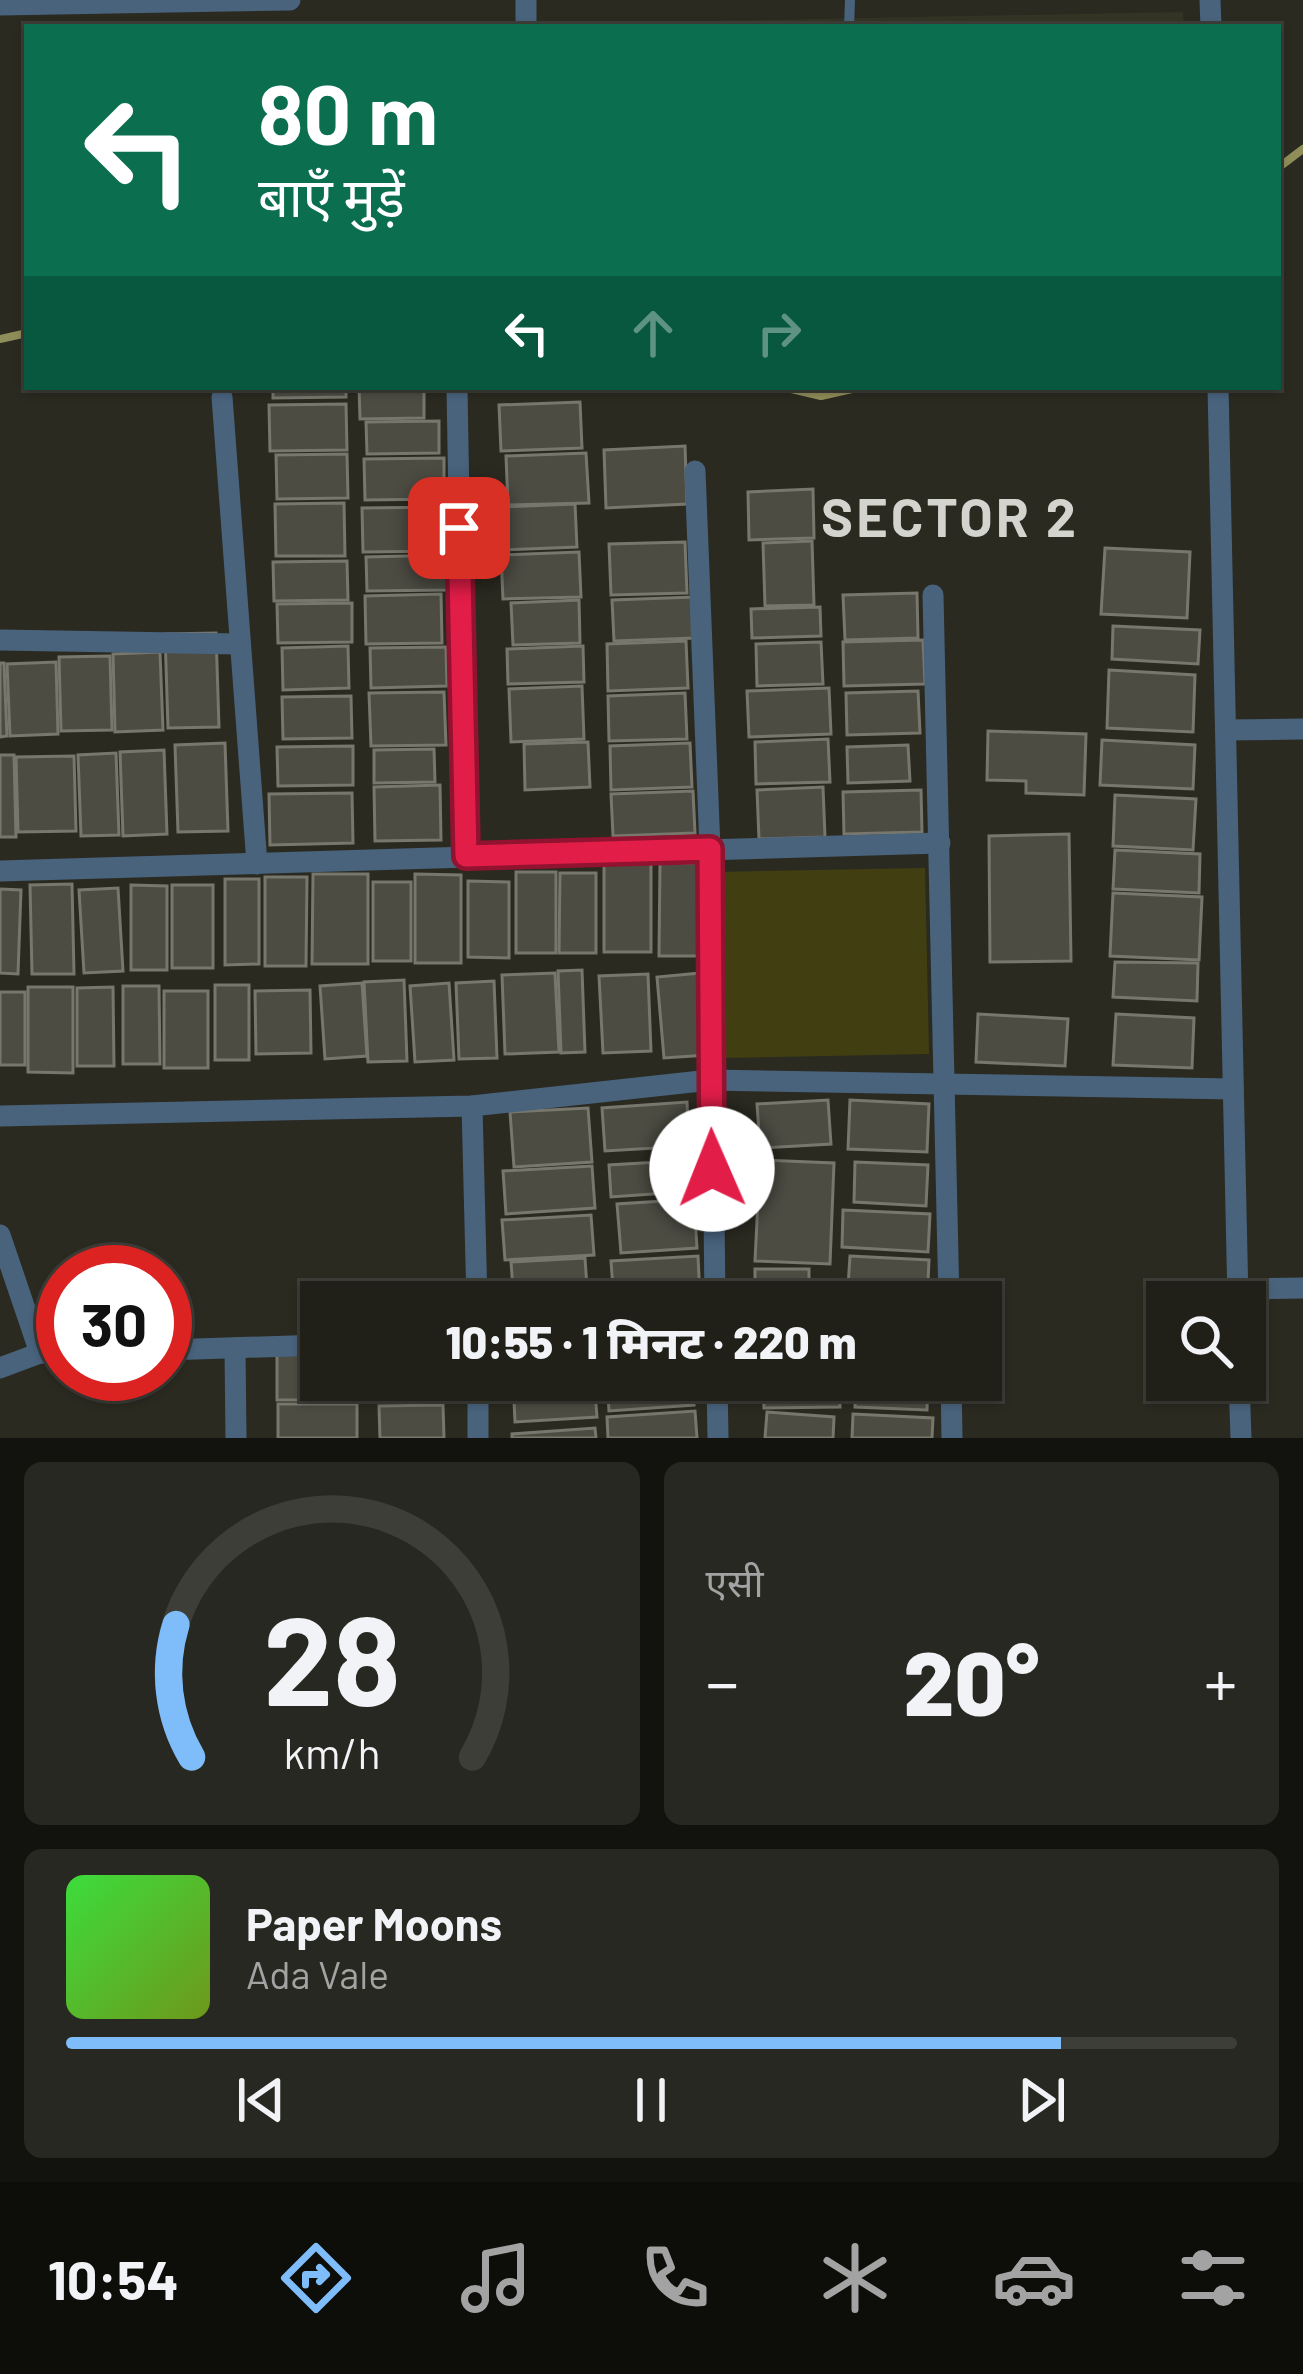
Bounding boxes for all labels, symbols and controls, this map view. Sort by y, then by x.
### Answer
text: 80 m [258,61,438,162]
icon: left [60,72,216,228]
text: बाएँ मुड़ें [258,163,405,228]
icon: left [494,300,560,366]
icon: ahead [620,300,686,366]
icon: right [746,300,812,366]
pin [408,477,510,579]
district label: SECTOR 2 [821,483,1079,548]
icon: arrive [426,495,492,561]
position arrow [649,1106,775,1232]
speed limit sign: 30 [36,1245,192,1401]
map controls [1146,1281,1266,1401]
button: search [1146,1281,1266,1401]
text: 10:55 · 1 मिनट · 220 m [445,1314,857,1368]
text: एसी [706,1558,764,1605]
text: 28 [263,1581,400,1731]
text: 20° [903,1626,1039,1734]
text: − [706,1641,739,1720]
text: + [1204,1641,1237,1720]
text: km/h [283,1725,380,1777]
text: Paper Moons [246,1896,502,1950]
text: Ada Vale [246,1950,389,1997]
icon: previous [228,2067,294,2133]
icon: pause [618,2067,684,2133]
icon: next [1009,2067,1075,2133]
icon: directions [274,2236,358,2320]
icon: music [454,2236,538,2320]
icon: phone [633,2236,717,2320]
icon: climate [813,2236,897,2320]
icon: car [992,2236,1076,2320]
icon: filters [1171,2236,1255,2320]
text: 10:54 [48,2246,179,2311]

